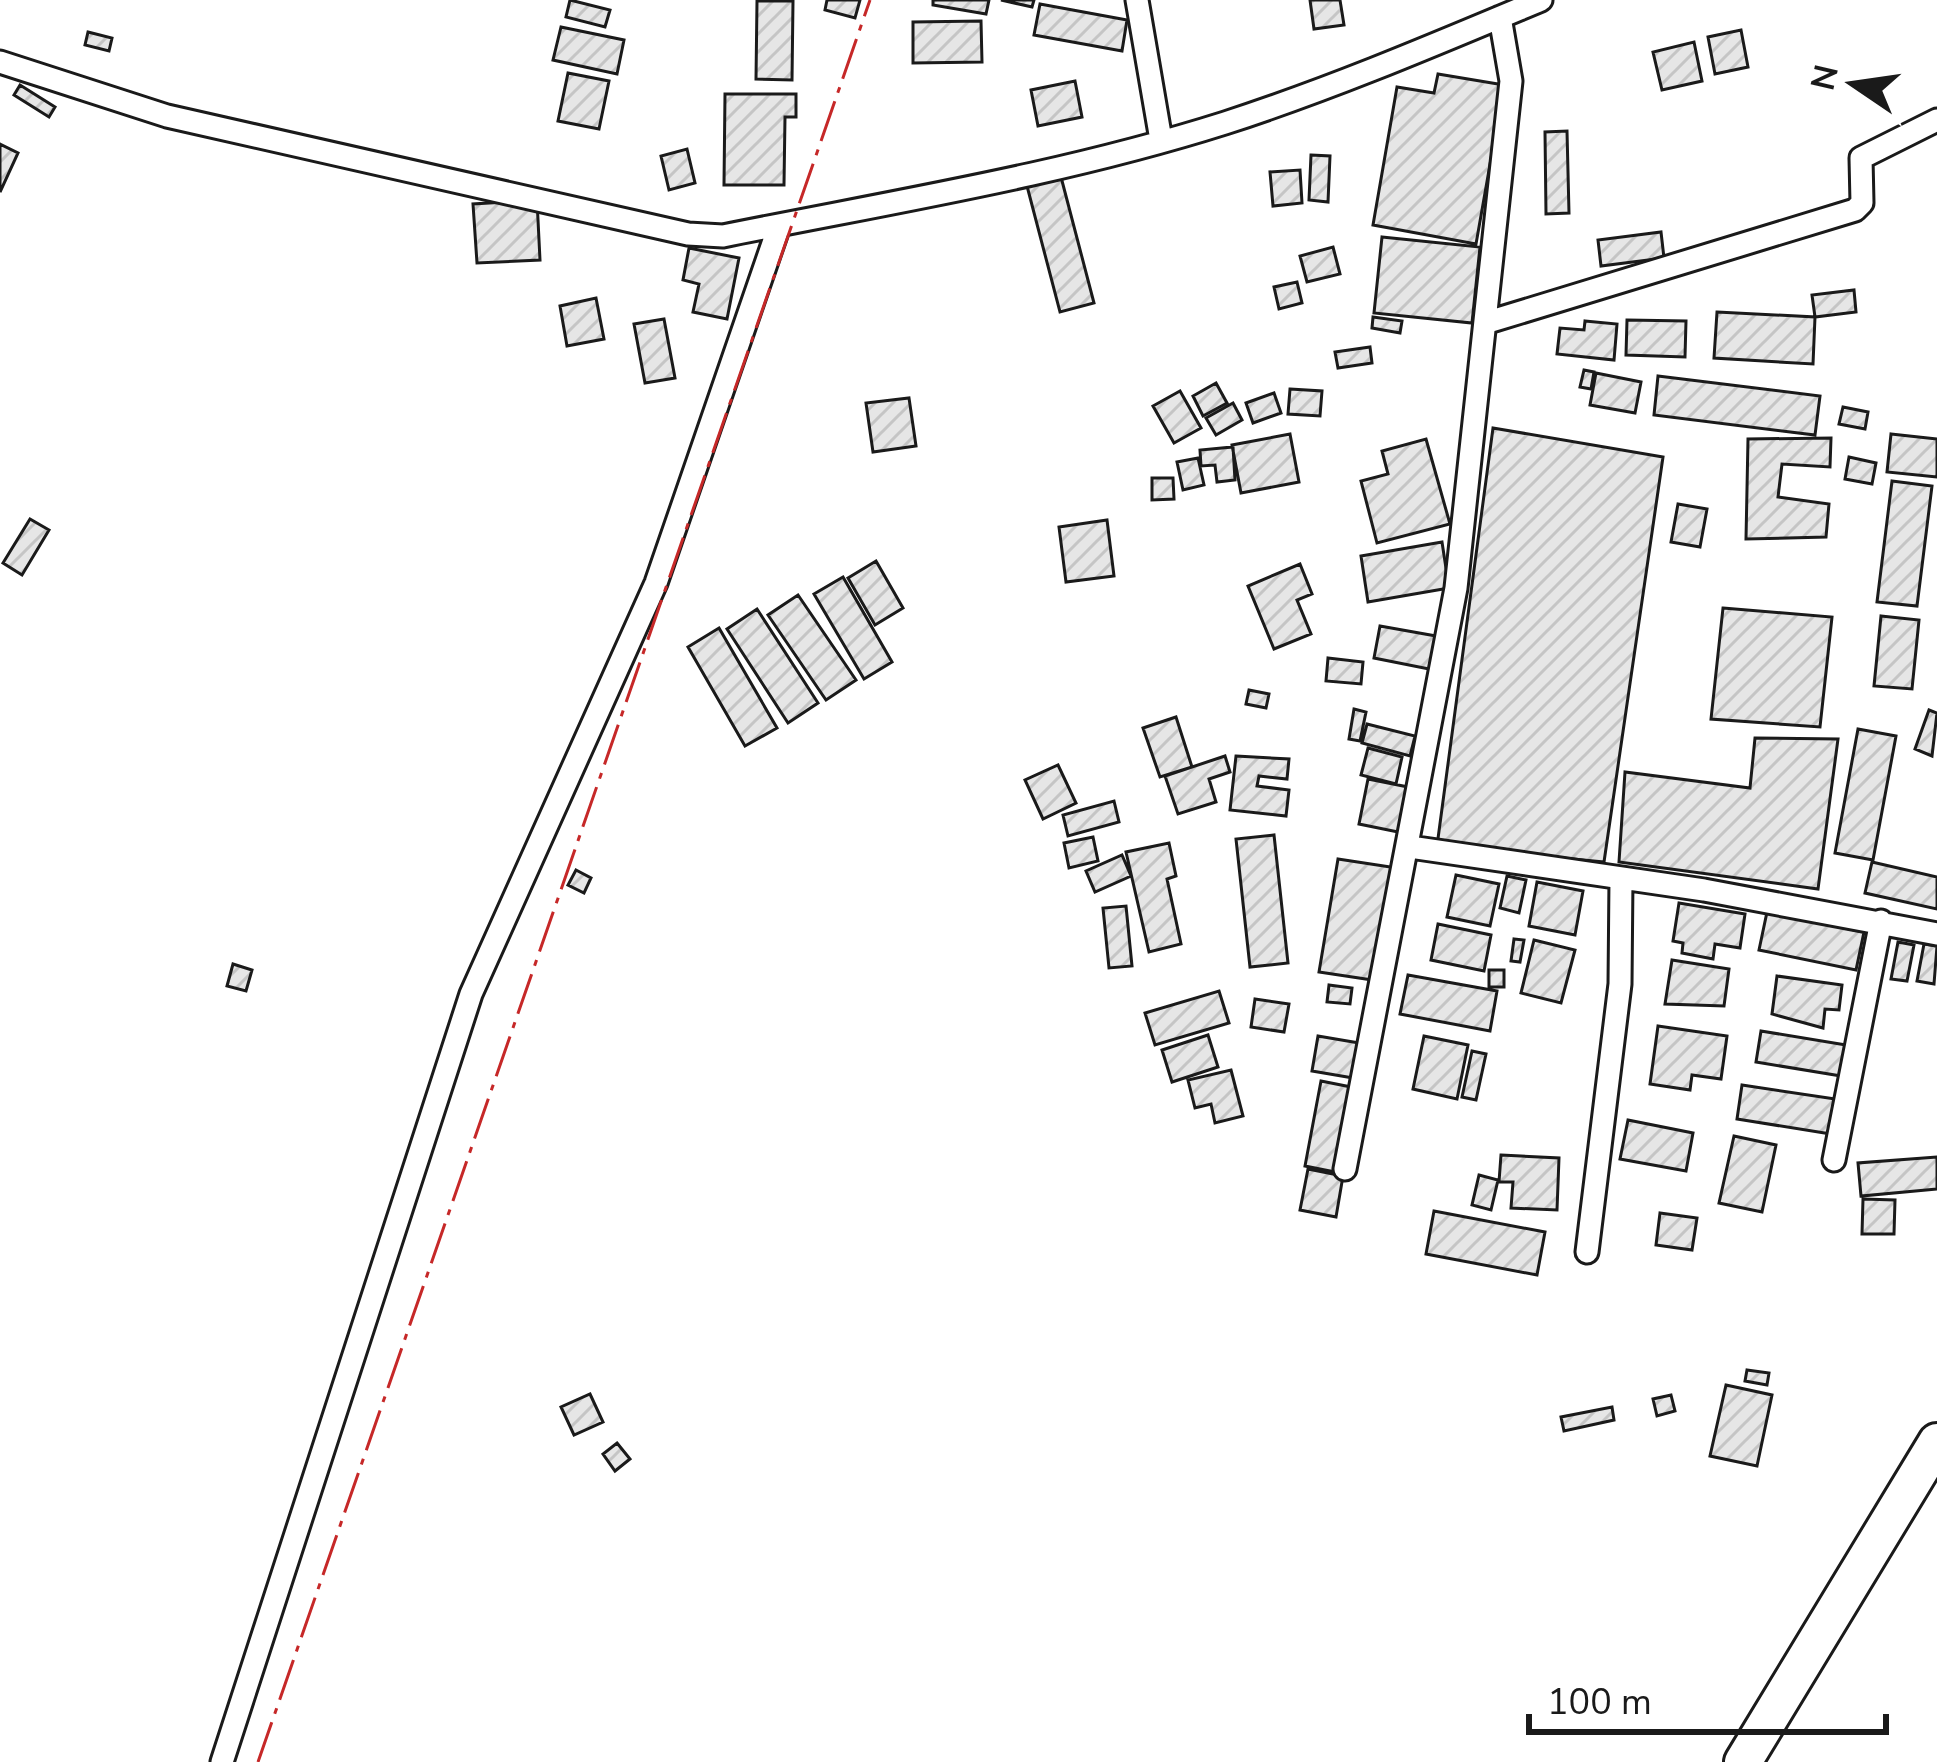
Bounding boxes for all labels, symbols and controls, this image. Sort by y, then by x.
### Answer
north arrow [1793,24,1913,144]
text: N [1801,61,1850,95]
scale bar [1529,1660,1886,1734]
text: 100 m [1547,1678,1652,1727]

